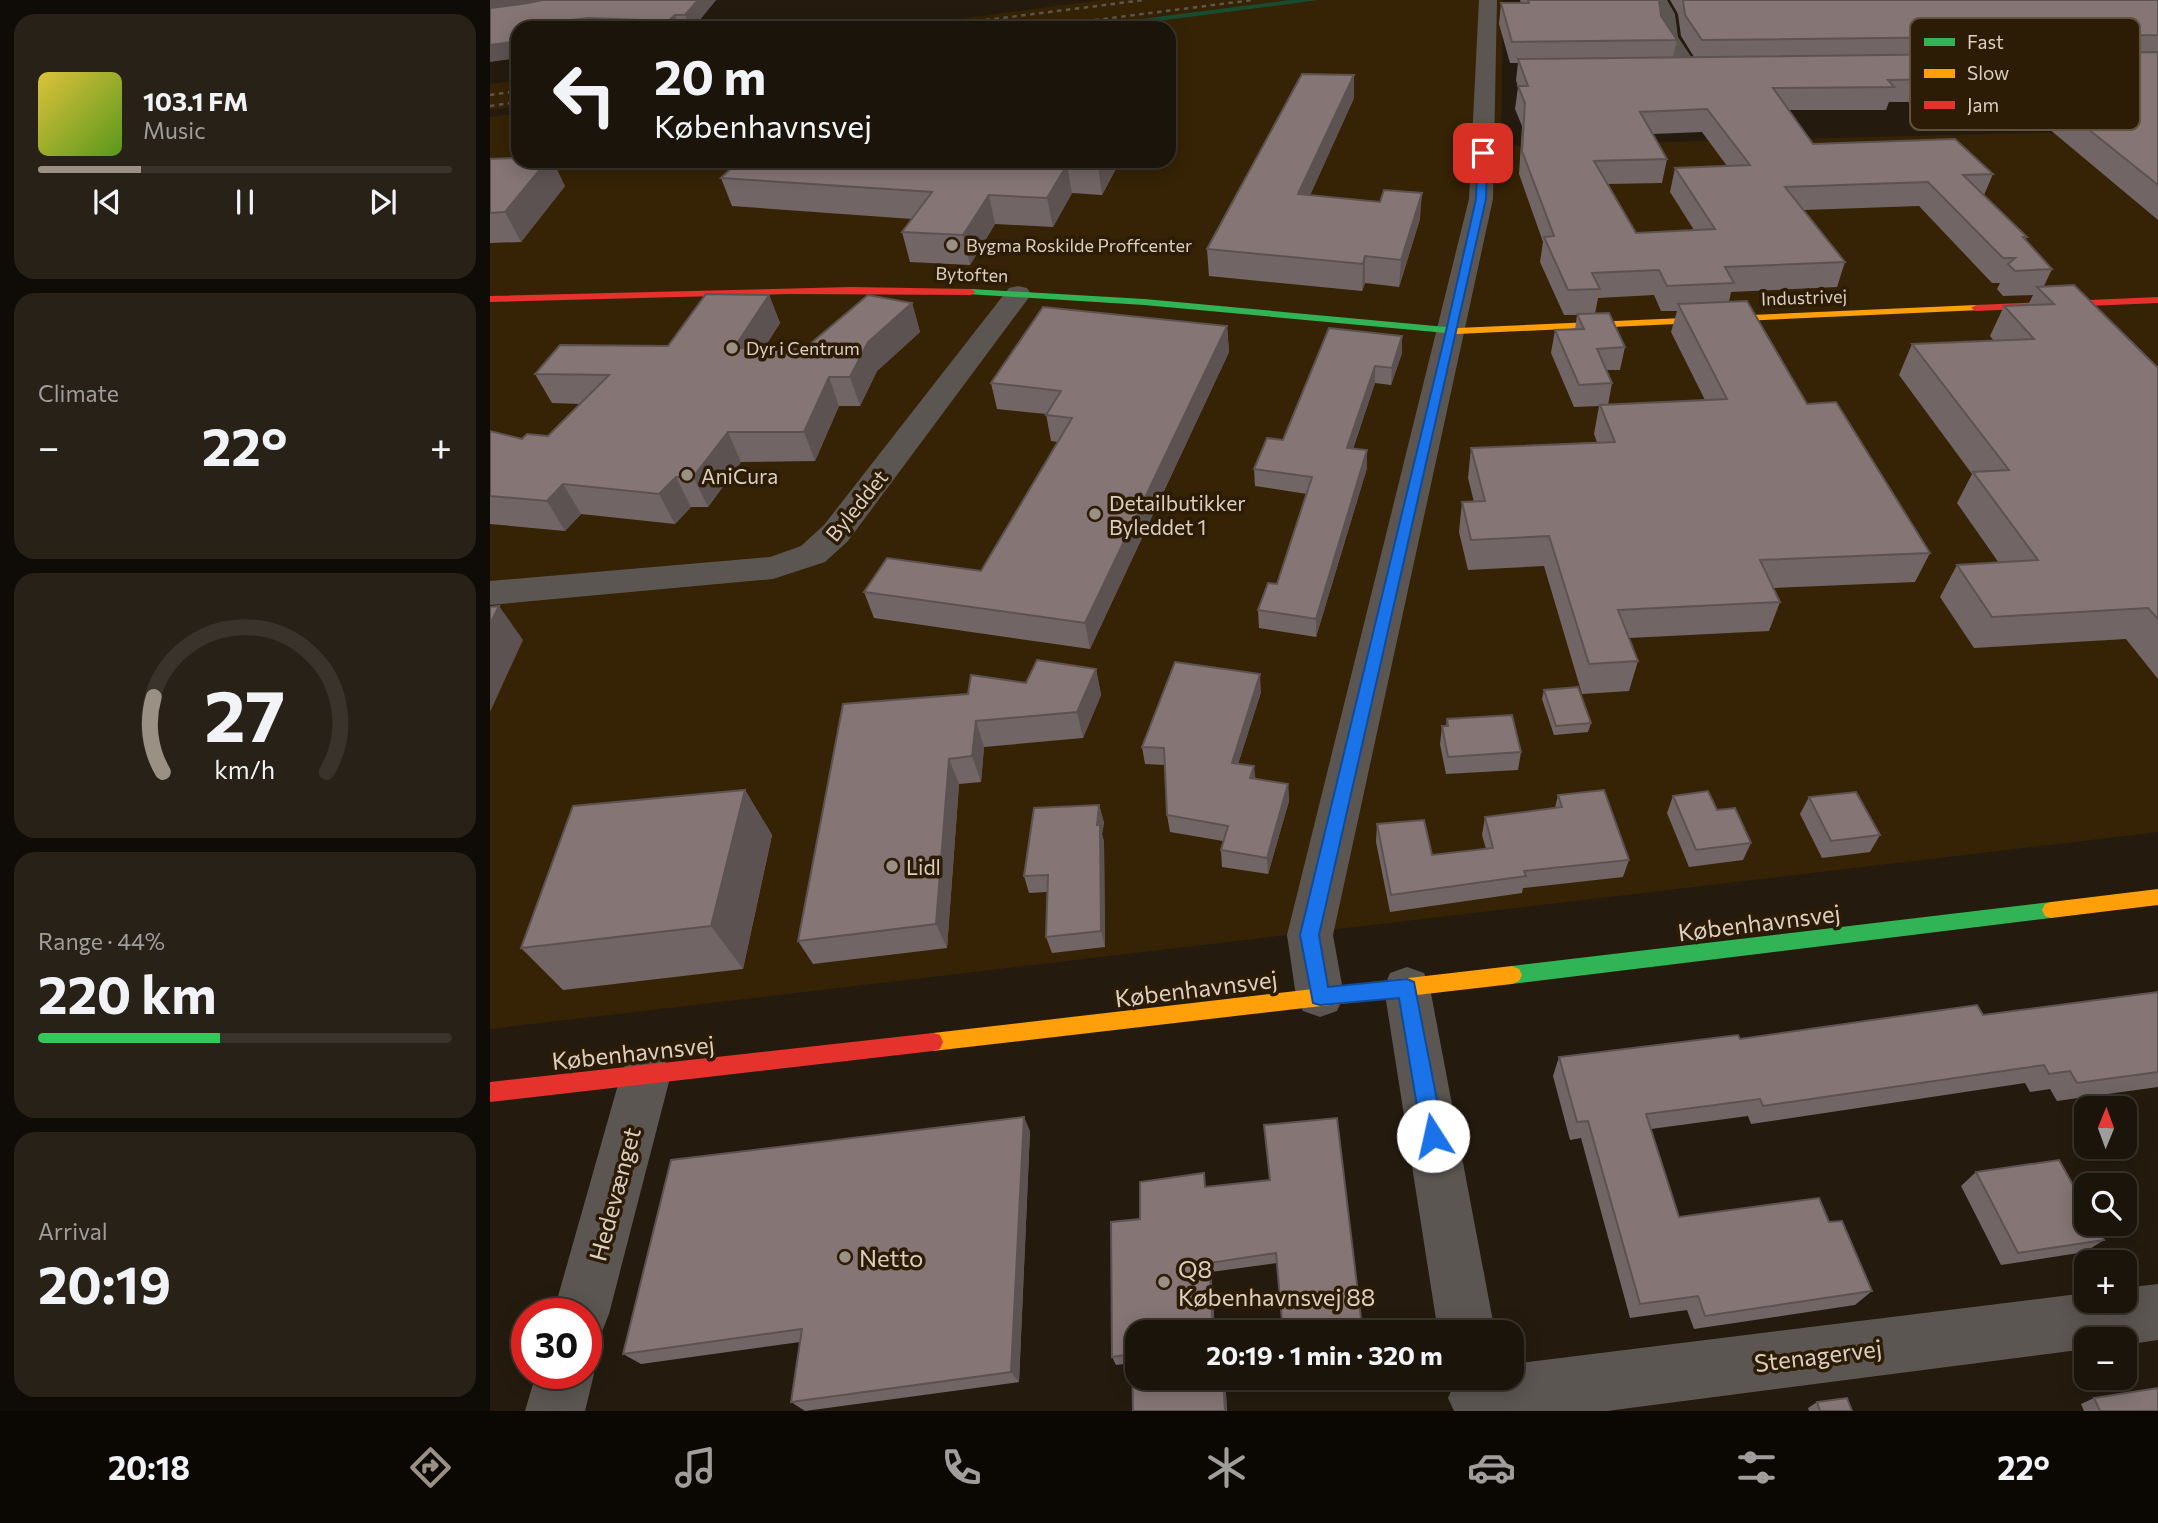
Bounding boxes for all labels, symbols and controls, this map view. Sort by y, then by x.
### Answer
legend [1910,18,2140,130]
text: Fast [1967,30,2004,53]
text: 20 m [654,45,766,105]
icon: left [539,49,630,140]
text: Slow [1967,61,2009,84]
text: 103.1 FM [143,85,248,116]
text: Jam [1967,93,1999,116]
text: Københavnsvej [654,105,872,145]
text: Music [143,116,206,144]
pin [1453,123,1513,183]
icon: arrive [1464,134,1502,172]
icon: previous [88,183,126,221]
icon: pause [226,183,264,221]
icon: next [364,183,402,221]
place label: Bygma Roskilde Proffcenter [966,234,1192,256]
marker: Bygma Roskilde Proffcenter [944,237,960,253]
street label: Bytoften [935,262,1009,286]
street label: Industrivej [1761,285,1847,309]
place label: Dyr i Centrum [746,337,860,359]
marker: Dyr i Centrum [724,340,740,356]
text: Climate [38,379,119,407]
text: 22° [202,413,287,477]
text: − [38,422,60,469]
text: + [430,422,452,469]
place label: AniCura [701,463,778,488]
street label: Byleddet [820,464,892,546]
marker: AniCura [679,467,695,483]
place label: Detailbutikker Byleddet 1 [1109,490,1246,539]
marker: Detailbutikker Byleddet 1 [1087,506,1103,522]
text: 27 [205,668,285,757]
text: km/h [215,753,275,783]
place label: Lidl [906,854,941,879]
marker: Lidl [884,858,900,874]
street label: Københavnsvej [1676,898,1842,946]
text: Range · 44% [38,927,165,955]
text: 220 km [38,961,217,1025]
street label: Københavnsvej [1113,964,1279,1012]
street label: Københavnsvej [550,1029,716,1075]
north arrow [2074,1096,2137,1158]
map controls [2074,1096,2137,1390]
position arrow [1396,1099,1470,1173]
street label: Hedevænget [582,1124,646,1264]
button: search [2074,1173,2137,1236]
text: Arrival [38,1217,108,1245]
place label: Netto [859,1243,923,1272]
marker: Netto [837,1249,853,1265]
button: + [2074,1250,2137,1313]
text: 20:19 [38,1251,171,1315]
place label: Q8 Københavnsvej 88 [1178,1254,1375,1311]
marker: Q8 Københavnsvej 88 [1156,1274,1172,1290]
speed limit sign: 30 [511,1298,602,1389]
button: − [2074,1327,2137,1390]
street label: Stenagervej [1753,1333,1883,1377]
text: 20:19 · 1 min · 320 m [1206,1339,1443,1370]
icon: directions [406,1443,455,1492]
icon: music [671,1443,720,1492]
icon: phone [937,1443,986,1492]
icon: climate [1202,1443,1251,1492]
icon: car [1467,1443,1516,1492]
icon: filters [1732,1443,1781,1492]
text: 20:18 [108,1447,190,1487]
text: 22° [1997,1447,2050,1487]

